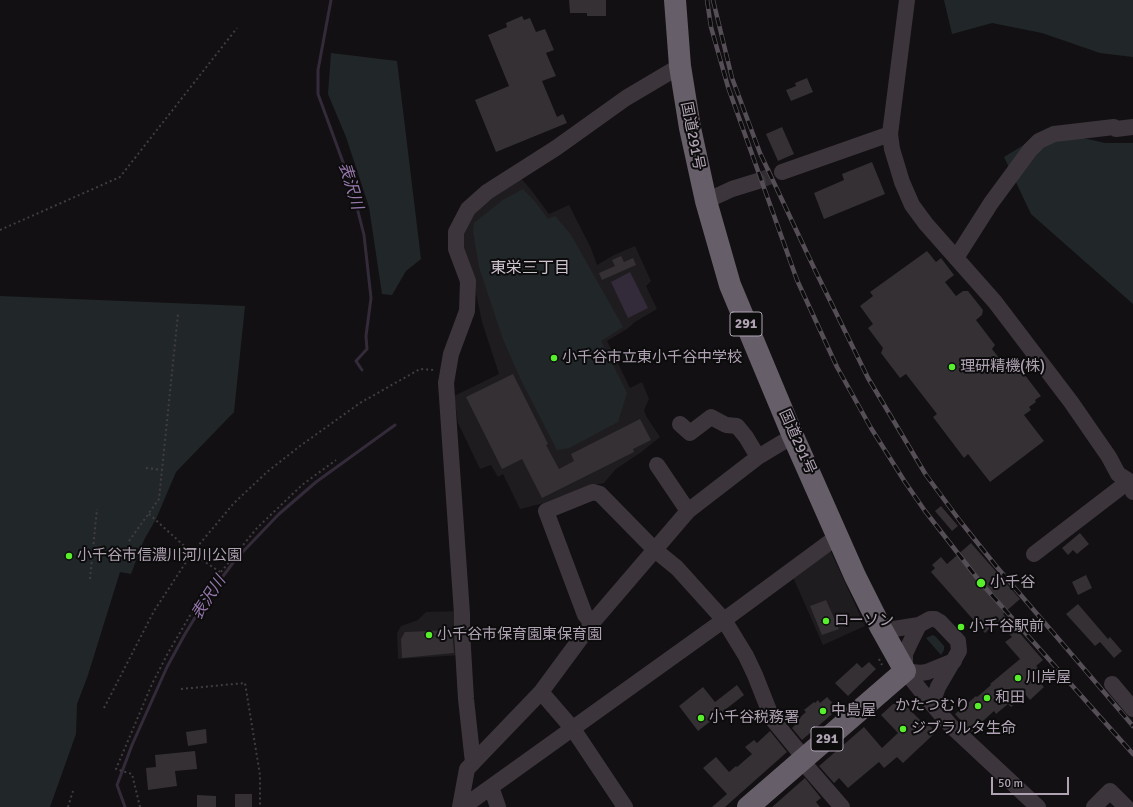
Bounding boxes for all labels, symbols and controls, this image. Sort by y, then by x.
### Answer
street label: 国道291号 [677,100,707,172]
water label: 表沢川 [334,160,366,212]
district label: 東栄三丁目 [490,259,570,279]
road number: 291 [730,312,762,336]
place label: 小千谷市立東小千谷中学校 [562,349,742,367]
marker: 小千谷市立東小千谷中学校 [549,353,559,363]
place label: 理研精機(株) [960,358,1045,376]
marker: 理研精機(株) [947,362,957,372]
street label: 国道291号 [775,407,819,477]
place label: 小千谷市信濃川河川公園 [77,547,242,565]
marker: 小千谷市信濃川河川公園 [64,551,74,561]
water label: 表沢川 [188,573,230,623]
place label: 小千谷 [990,574,1035,592]
marker: 小千谷 [975,577,987,589]
place label: ローソン [834,612,894,630]
marker: ローソン [821,616,831,626]
place label: 小千谷駅前 [969,618,1044,636]
marker: 小千谷駅前 [956,622,966,632]
place label: 小千谷市保育園東保育園 [437,626,602,644]
marker: 小千谷市保育園東保育園 [424,630,434,640]
place label: 川岸屋 [1026,669,1071,687]
marker: 川岸屋 [1013,673,1023,683]
place label: 和田 [995,689,1025,707]
marker: 和田 [982,693,992,703]
place label: かたつむり [895,697,970,715]
marker: かたつむり [973,701,983,711]
place label: 中島屋 [831,702,876,720]
marker: 中島屋 [818,706,828,716]
place label: 小千谷税務署 [709,709,799,727]
marker: 小千谷税務署 [696,713,706,723]
place label: ジブラルタ生命 [911,720,1016,738]
marker: ジブラルタ生命 [898,724,908,734]
road number: 291 [811,727,843,751]
scale bar [993,769,1071,795]
text: 50 m [998,776,1023,791]

